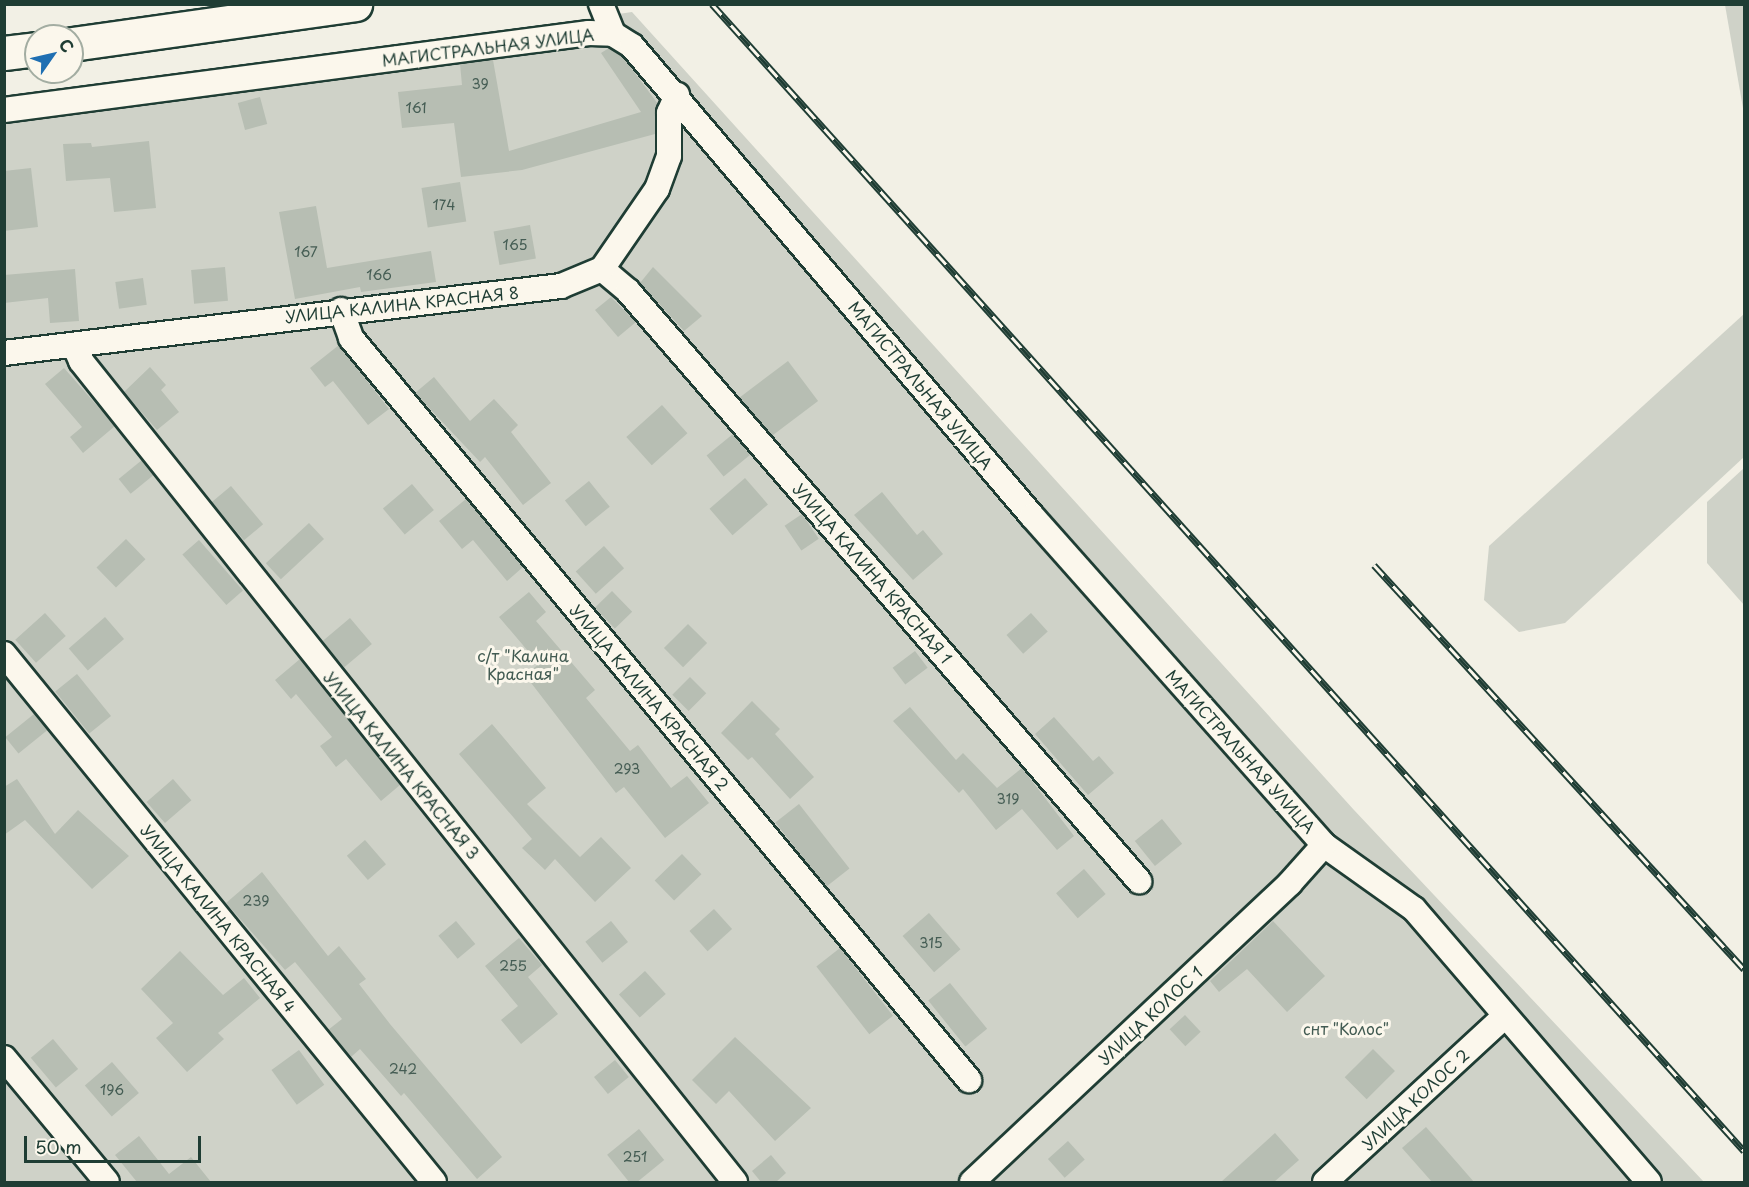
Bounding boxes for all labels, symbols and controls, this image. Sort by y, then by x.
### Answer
north arrow [24,24,84,84]
street label: МАГИСТРАЛЬНАЯ УЛИЦА [381,24,595,70]
text: С [54,33,81,57]
house number: 39 [471,76,489,92]
house number: 161 [406,100,426,116]
house number: 174 [432,197,456,213]
house number: 165 [503,237,527,253]
house number: 167 [294,244,318,260]
house number: 166 [366,267,392,283]
street label: УЛИЦА КАЛИНА КРАСНАЯ 8 [284,282,520,326]
street label: МАГИСТРАЛЬНАЯ УЛИЦА [845,297,997,473]
street label: УЛИЦА КАЛИНА КРАСНАЯ 1 [789,479,957,667]
street label: УЛИЦА КАЛИНА КРАСНАЯ 2 [567,600,733,794]
park label: с/т "Калина Красная" [477,645,569,683]
street label: МАГИСТРАЛЬНАЯ УЛИЦА [1162,665,1320,837]
street label: УЛИЦА КАЛИНА КРАСНАЯ 3 [320,667,484,863]
house number: 293 [614,761,640,777]
house number: 319 [997,791,1019,807]
street label: УЛИЦА КАЛИНА КРАСНАЯ 4 [137,820,301,1016]
house number: 239 [243,893,269,909]
house number: 315 [919,935,943,951]
house number: 255 [499,958,527,974]
street label: УЛИЦА КОЛОС 1 [1094,962,1206,1068]
park label: снт "Колос" [1302,1018,1390,1038]
street label: УЛИЦА КОЛОС 2 [1357,1044,1473,1154]
house number: 242 [389,1061,417,1077]
house number: 196 [100,1082,124,1098]
scale bar [27,1124,204,1162]
text: 50 m [35,1133,82,1160]
house number: 251 [623,1149,647,1165]

